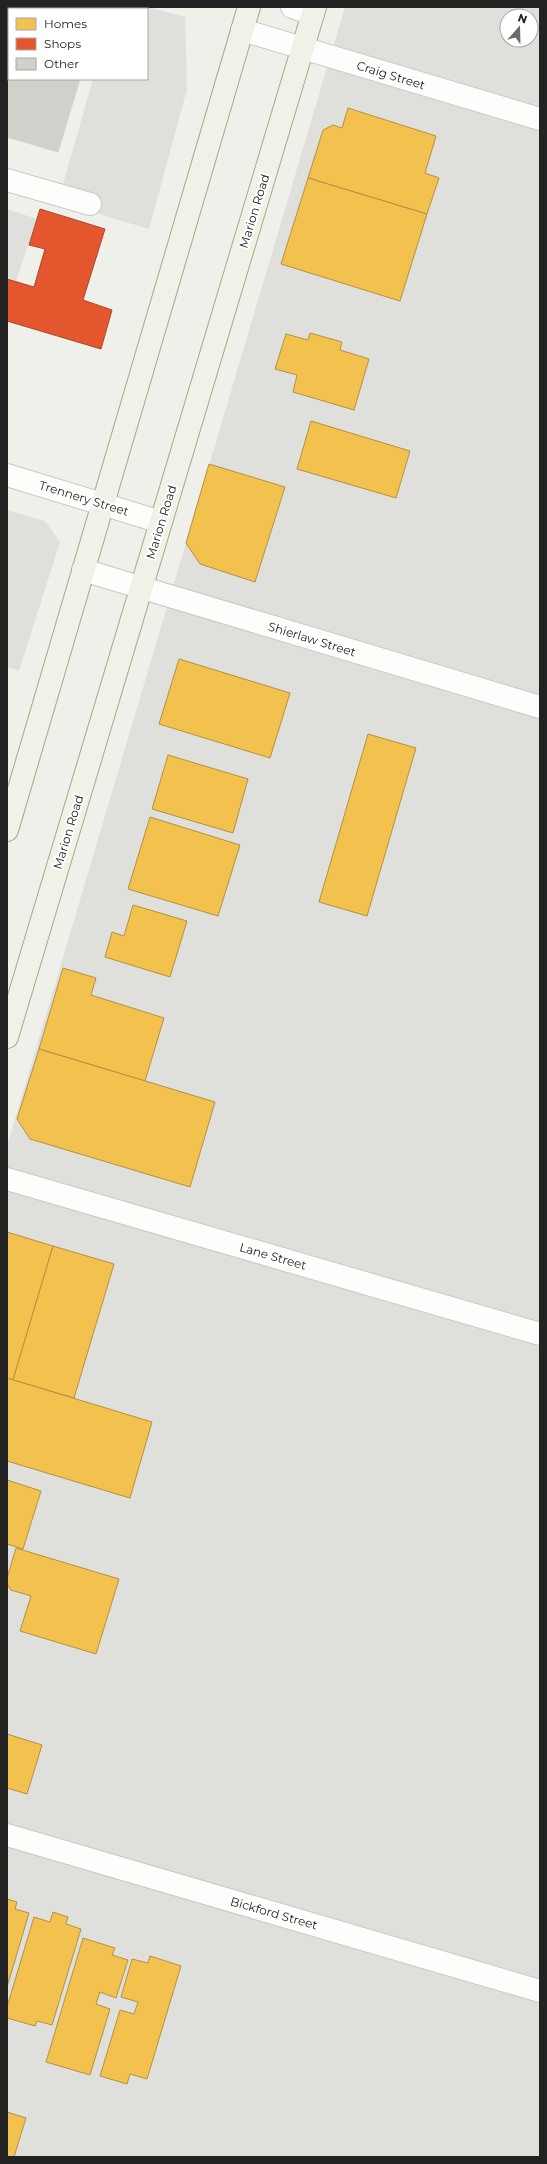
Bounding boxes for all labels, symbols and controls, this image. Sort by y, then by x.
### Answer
legend [8,8,148,80]
north arrow [499,8,539,48]
text: N [516,11,529,27]
text: Homes [44,16,87,31]
text: Shops [44,36,81,51]
text: Other [44,56,79,71]
street label: Craig Street [355,57,427,93]
street label: Marion Road [236,172,272,250]
street label: Trennery Street [37,477,131,519]
street label: Marion Road [143,483,179,561]
street label: Shierlaw Street [266,619,358,659]
street label: Marion Road [50,793,86,871]
street label: Lane Street [238,1239,308,1273]
street label: Bickford Street [229,1893,319,1933]

